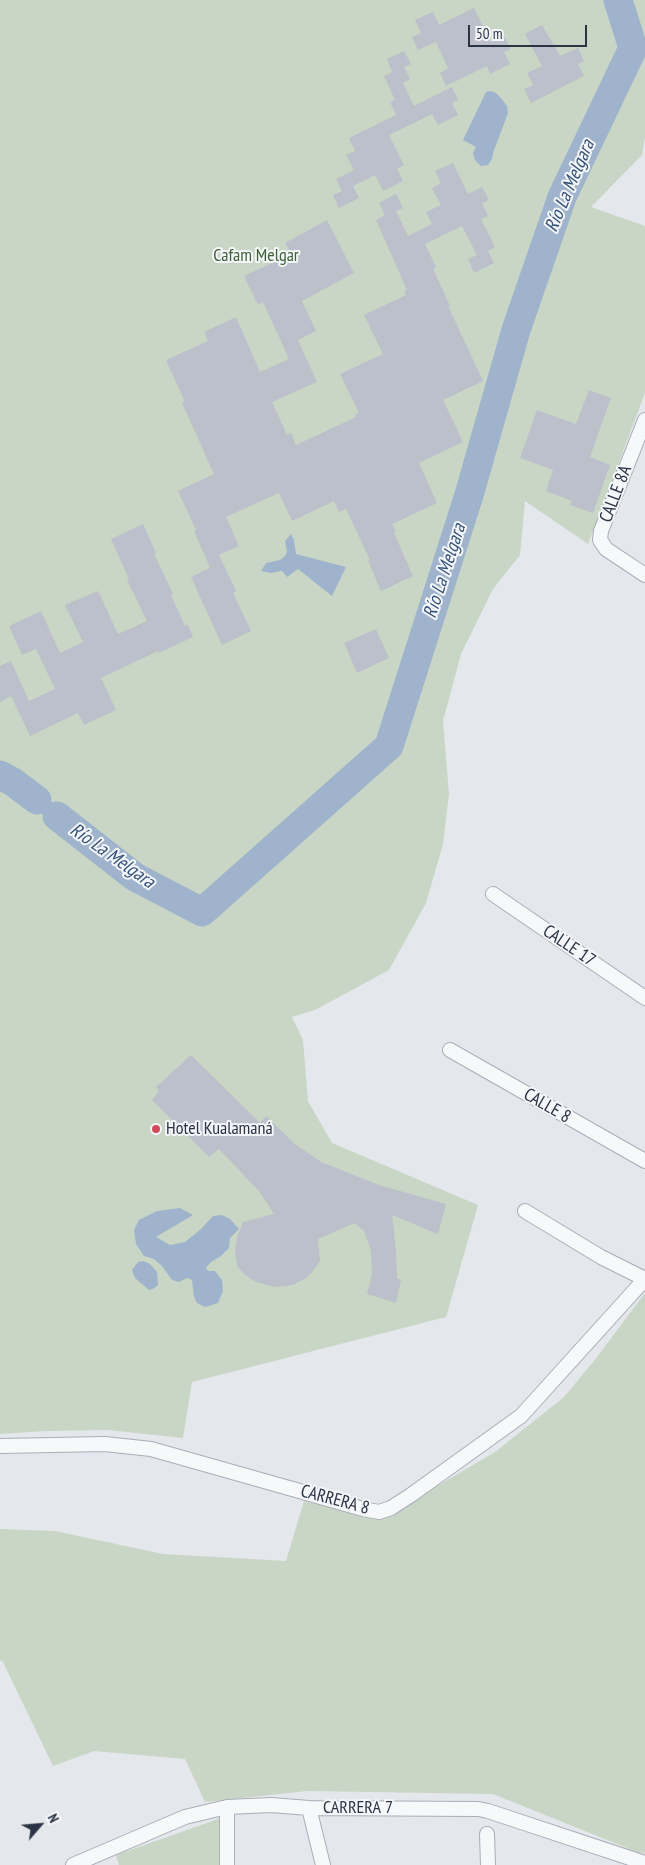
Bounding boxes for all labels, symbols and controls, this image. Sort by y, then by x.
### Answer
scale bar [470,15,589,47]
text: 50 m [476,24,502,43]
water label: Río La Melgara [540,137,600,235]
park label: Cafam Melgar [213,245,299,267]
street label: CALLE 8A [595,462,637,526]
water label: Río La Melgara [419,521,471,621]
water label: Río La Melgara [65,819,159,893]
street label: CALLE 17 [539,921,599,971]
street label: CALLE 8 [520,1084,574,1128]
place label: Hotel Kualamaná [166,1118,273,1140]
marker: Hotel Kualamaná [150,1123,162,1135]
street label: CARRERA 8 [298,1481,372,1519]
street label: CARRERA 7 [323,1797,393,1819]
north arrow [15,1800,65,1850]
text: N [44,1811,63,1826]

